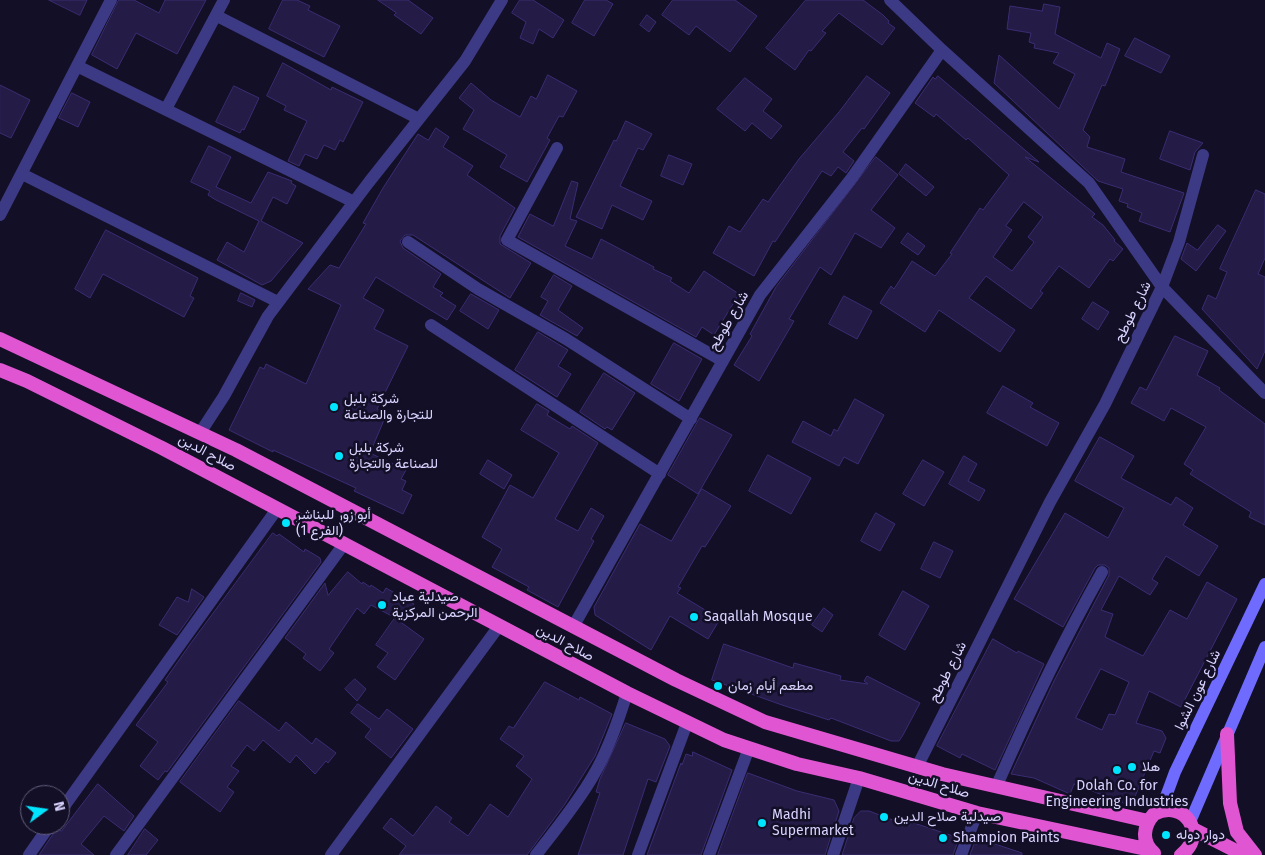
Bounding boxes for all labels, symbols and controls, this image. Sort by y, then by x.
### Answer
street label: شارع طوطح [1111,279,1155,345]
street label: شارع طوطح [705,288,753,354]
place label: شركة بلبل للتجارة والصناعة [344,391,433,424]
marker: شركة بلبل للتجارة والصناعة [328,401,340,413]
street label: صلاح الدين [175,431,239,475]
place label: شركة بلبل للصناعة والتجارة [349,440,438,472]
marker: شركة بلبل للصناعة والتجارة [333,450,345,462]
place label: أبو زور للبناشر (الفرع 1) [296,507,371,540]
marker: أبو زور للبناشر (الفرع 1) [280,517,292,529]
place label: صيدلية عباد الرحمن المركزية [392,589,477,622]
marker: صيدلية عباد الرحمن المركزية [376,599,388,611]
place label: Saqallah Mosque [704,609,813,625]
marker: Saqallah Mosque [688,611,700,623]
street label: صلاح الدين [533,621,597,665]
street label: شارع طوطح [926,639,970,705]
street label: شارع عون الشوا [1171,647,1225,733]
place label: مطعم أيام زمان [728,678,813,694]
marker: مطعم أيام زمان [712,680,724,692]
place label: هلا [1142,759,1160,775]
marker: هلا [1126,761,1138,773]
marker: Dolah Co. for Engineering Industries [1111,764,1123,776]
street label: صلاح الدين [906,768,972,802]
place label: Dolah Co. for Engineering Industries [1046,778,1188,810]
north arrow [20,785,70,835]
text: N [50,800,68,813]
place label: Madhi Supermarket [772,807,854,840]
place label: صيدلية صلاح الدين [894,809,1001,825]
marker: صيدلية صلاح الدين [878,811,890,823]
marker: Madhi Supermarket [756,817,768,829]
place label: دوار دوله [1176,827,1225,843]
marker: دوار دوله [1160,829,1172,841]
place label: Shampion Paints [953,830,1060,846]
marker: Shampion Paints [937,832,949,844]

